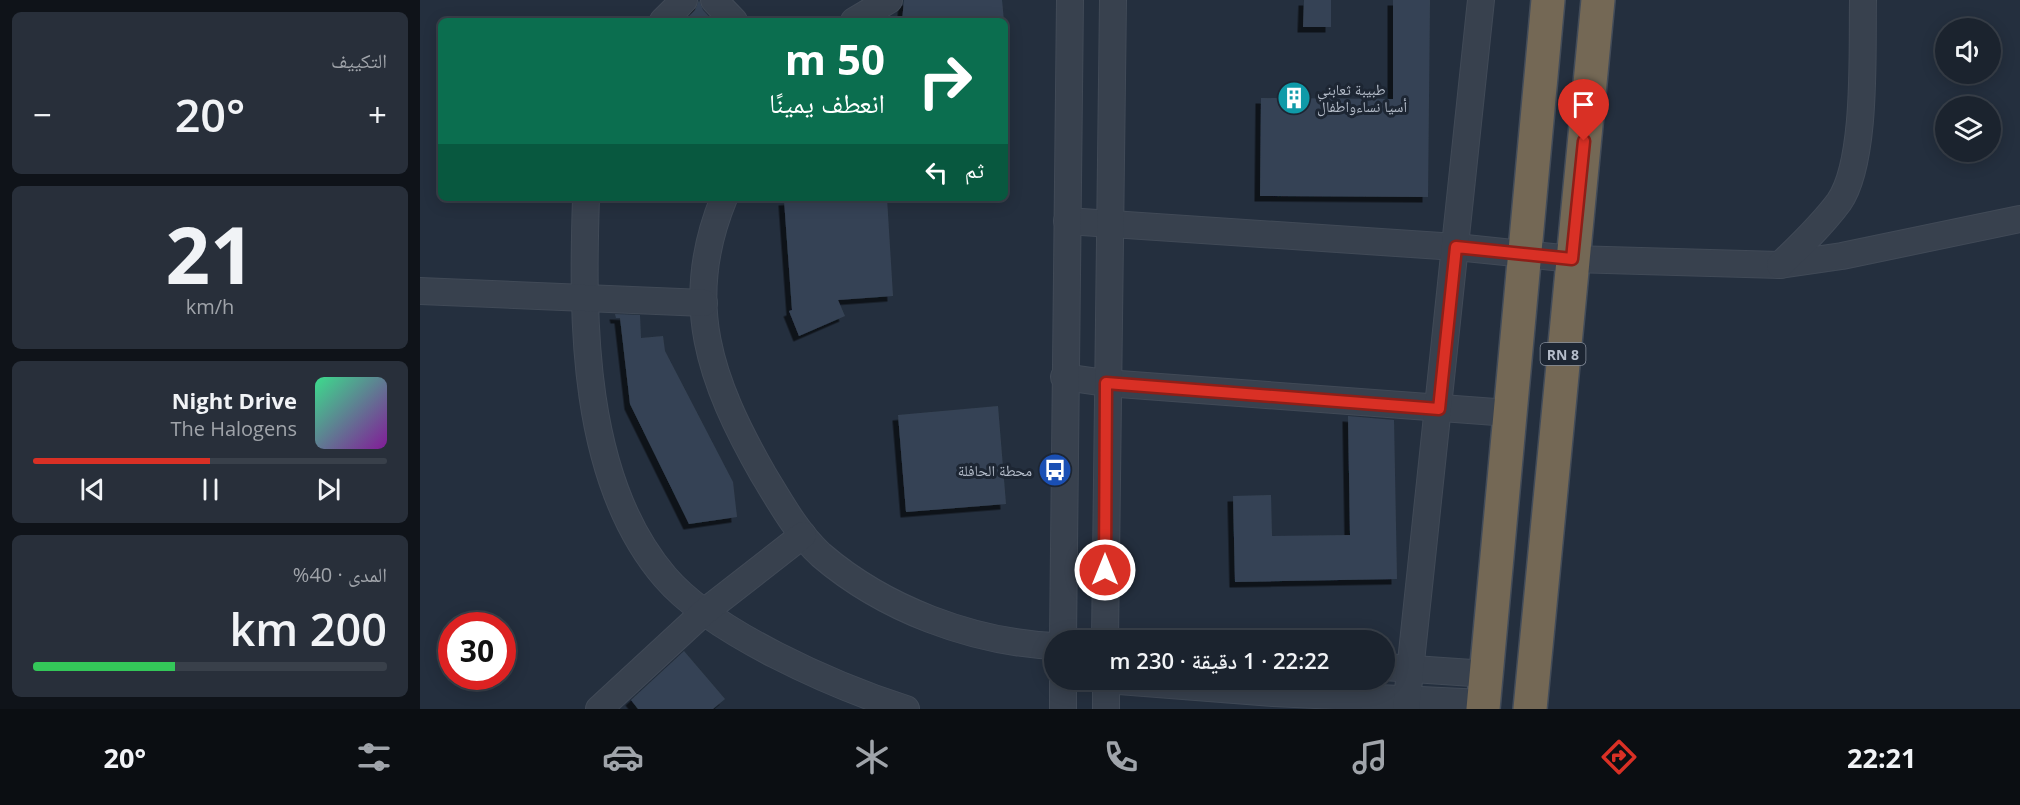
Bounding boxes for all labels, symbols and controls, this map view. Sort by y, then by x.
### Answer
map controls [1935,18,2001,162]
button: sound [1935,18,2001,84]
text: 50 m [785,30,885,87]
icon: right [906,42,984,120]
text: التكييف [331,47,387,74]
place label: طبيبة ثعابني أسيا نساءواطفال [1317,79,1407,117]
pin [1558,79,1609,141]
building icon: طبيبة ثعابني أسيا نساءواطفال [1276,80,1312,116]
text: 20° [175,84,245,145]
text: انعطف يمينًا [769,84,885,121]
icon: arrive [1567,88,1600,121]
text: − [33,92,52,137]
text: + [368,92,387,137]
button: layers [1935,96,2001,162]
text: ثم [965,154,984,184]
icon: left [920,156,953,189]
text: 21 [165,201,255,307]
text: km/h [186,293,234,320]
road number: RN 8 [1540,343,1586,365]
text: Night Drive [172,385,297,415]
text: The Halogens [170,415,297,442]
bus stop icon: محطة الحافلة [1037,452,1073,488]
place label: محطة الحافلة [958,460,1032,480]
icon: previous [76,473,109,506]
icon: pause [194,473,227,506]
icon: next [312,473,345,506]
position arrow [1073,538,1137,602]
text: المدى · 40% [293,561,387,588]
text: 200 km [229,598,387,659]
speed limit sign: 30 [438,612,516,690]
text: 22:22 · 1 دقيقة · 230 m [1110,645,1329,675]
icon: filters [353,736,395,778]
icon: car [602,736,644,778]
icon: climate [851,736,893,778]
icon: phone [1100,736,1142,778]
icon: music [1349,736,1391,778]
icon: directions [1598,736,1640,778]
text: 20° [104,739,146,776]
text: 22:21 [1847,739,1917,776]

